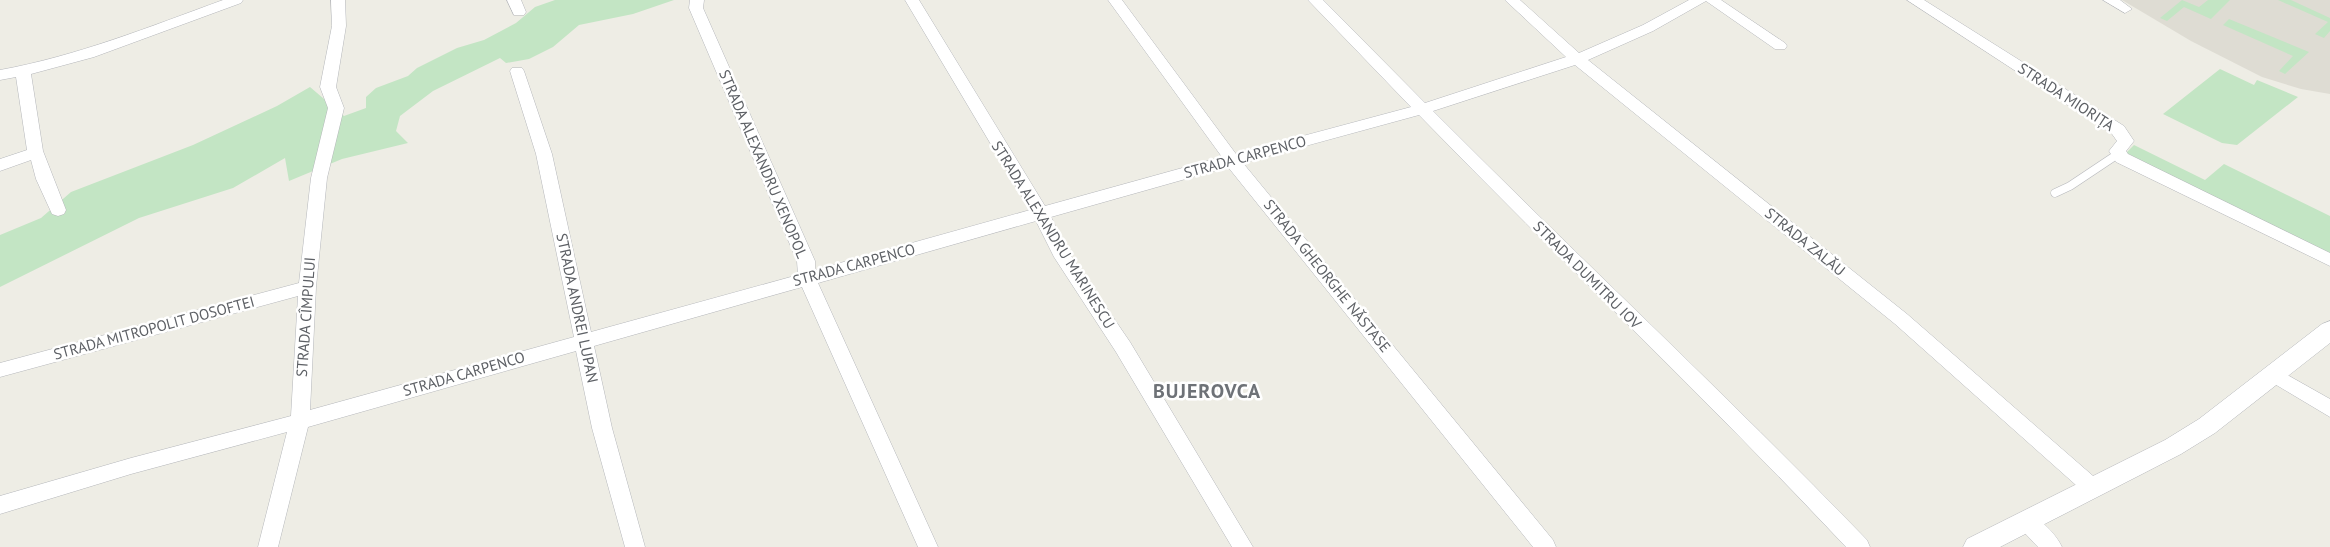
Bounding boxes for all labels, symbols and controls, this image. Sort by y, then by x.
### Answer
street label: STRADA MIORIȚA [2015,58,2118,135]
street label: STRADA ALEXANDRU XENOPOL [715,67,812,261]
street label: STRADA CARPENCO [1182,131,1308,182]
street label: STRADA ALEXANDRU MARINESCU [988,137,1119,332]
street label: STRADA GHEORGHE NĂSTASE [1260,195,1395,356]
street label: STRADA ZALĂU [1761,203,1849,280]
street label: STRADA DUMITRU IOV [1529,217,1646,333]
street label: STRADA ANDREI LUPAN [552,231,603,385]
street label: STRADA CARPENCO [791,239,917,290]
street label: STRADA CÎMPULUI [292,256,319,378]
street label: STRADA MITROPOLIT DOSOFTEI [51,292,256,364]
street label: STRADA CARPENCO [401,347,527,400]
district label: BUJEROVCA [1153,378,1261,404]

